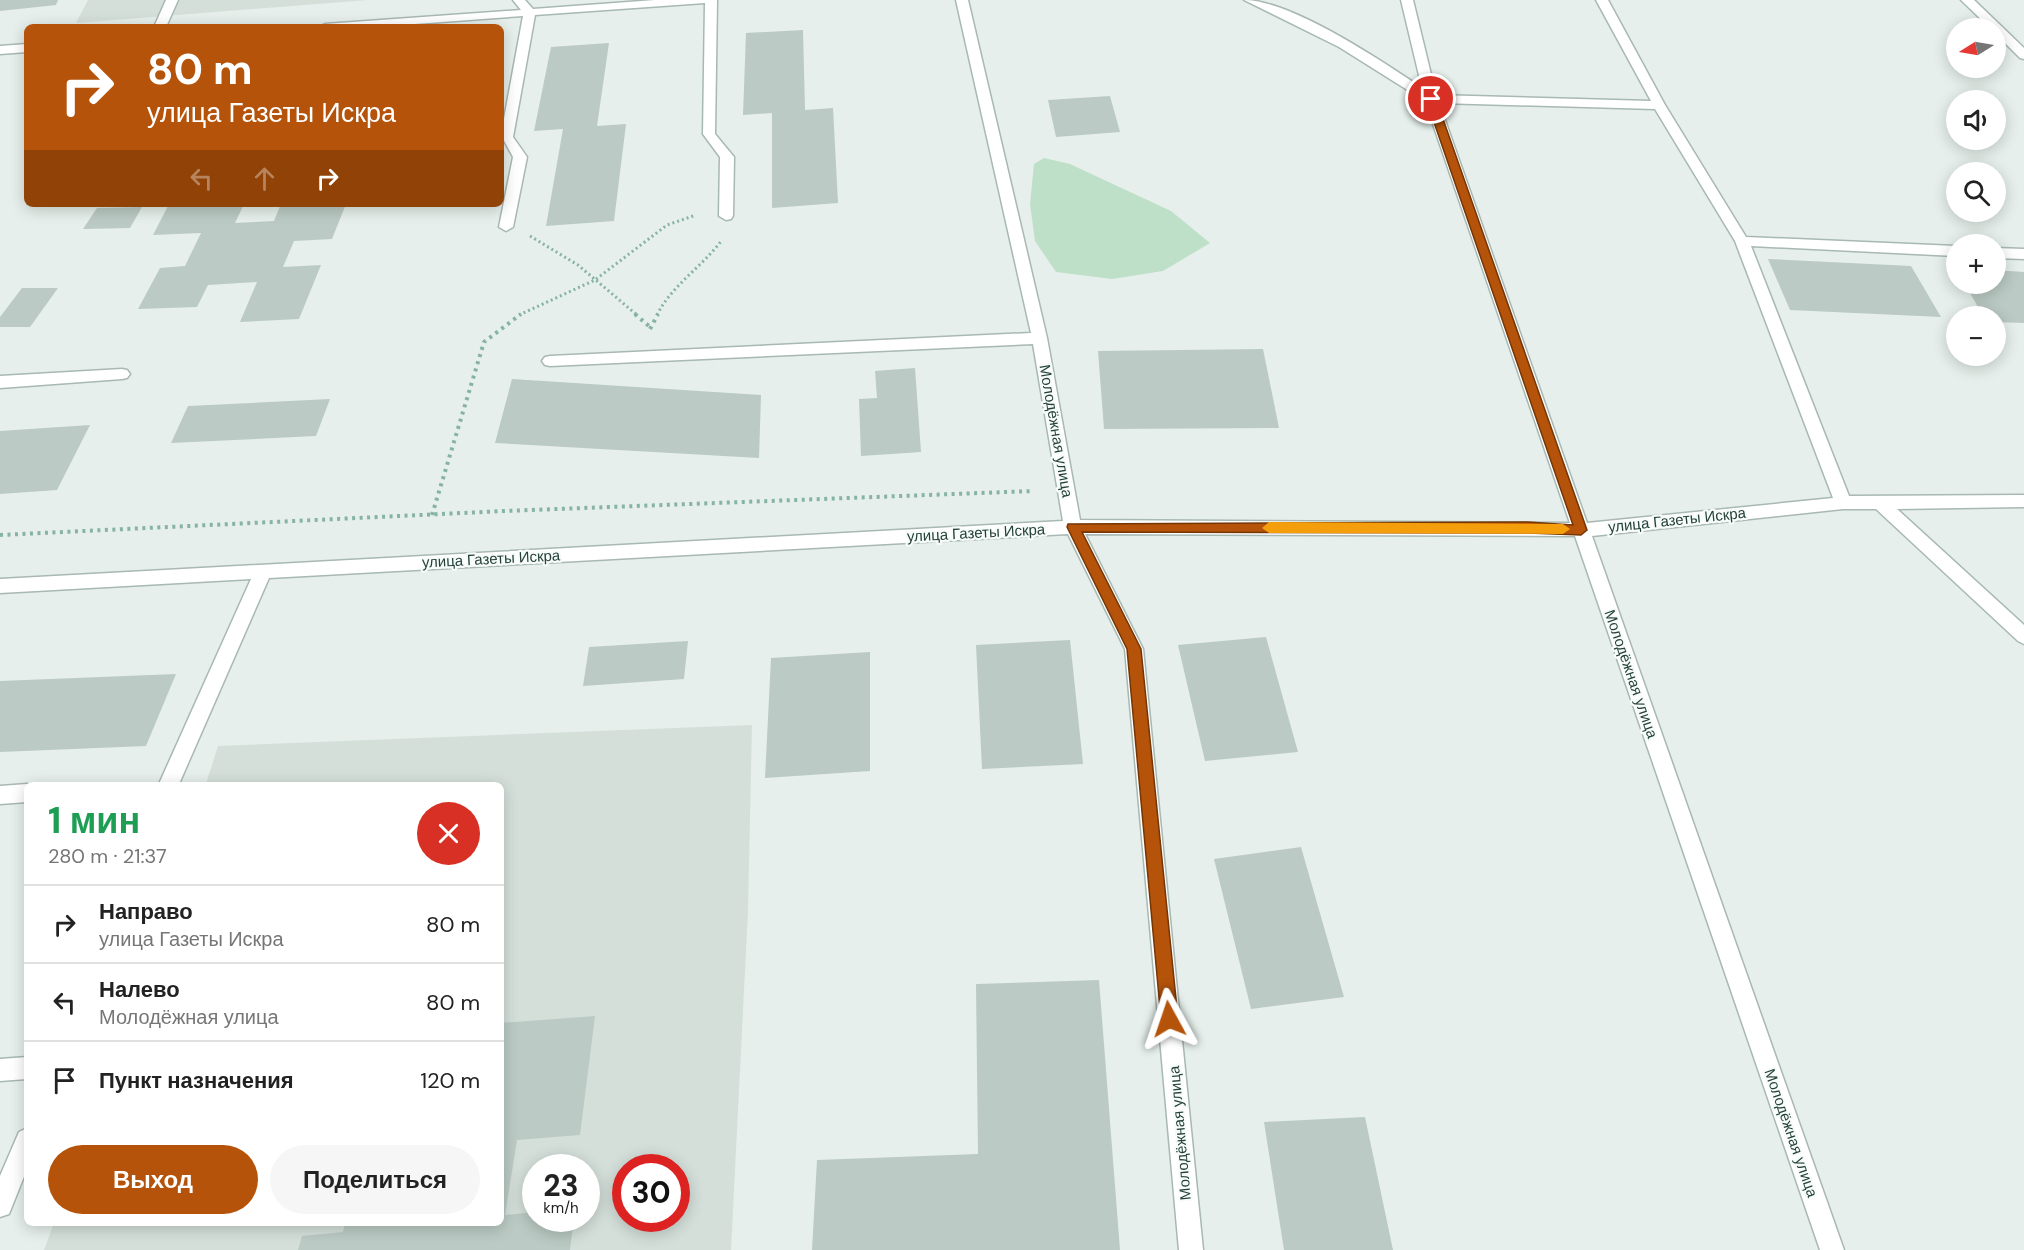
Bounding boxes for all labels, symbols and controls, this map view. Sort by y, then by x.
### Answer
north arrow [1946,18,2006,78]
map controls [1946,18,2006,366]
text: 80 m [147,42,253,97]
icon: right [48,48,126,126]
pin [1405,73,1456,124]
icon: arrive [1414,82,1447,115]
button: sound [1946,90,2006,150]
text: улица Газеты Искра [147,95,396,130]
icon: left [185,162,218,195]
icon: ahead [248,162,281,195]
icon: right [311,162,344,195]
button: search [1946,162,2006,222]
button: + [1946,234,2006,294]
button: − [1946,306,2006,366]
street label: Молодёжная улица [1034,363,1078,500]
street label: улица Газеты Искра [1607,503,1748,537]
street label: улица Газеты Искра [906,519,1046,547]
street label: улица Газеты Искра [421,545,561,573]
street label: Молодёжная улица [1600,607,1663,742]
text: 1 мин [48,797,140,844]
button: close [417,802,480,865]
text: 280 m · 21:37 [48,843,167,869]
text: Направо [99,897,193,926]
icon: right [48,908,81,941]
text: 80 m [426,910,480,939]
text: улица Газеты Искра [99,926,284,952]
text: Налево [99,975,180,1004]
icon: left [48,986,81,1019]
position arrow [1137,987,1201,1051]
text: 80 m [426,988,480,1017]
text: Молодёжная улица [99,1004,279,1030]
icon: arrive [48,1064,81,1097]
street label: Молодёжная улица [1164,1064,1196,1201]
text: Пункт назначения [99,1066,294,1095]
text: 120 m [420,1066,480,1095]
street label: Молодёжная улица [1760,1066,1823,1201]
button: Выход [48,1145,258,1214]
button: Поделиться [270,1145,480,1214]
speed limit sign: 30 [612,1154,690,1232]
text: 23 [543,1166,579,1205]
text: km/h [543,1198,579,1218]

